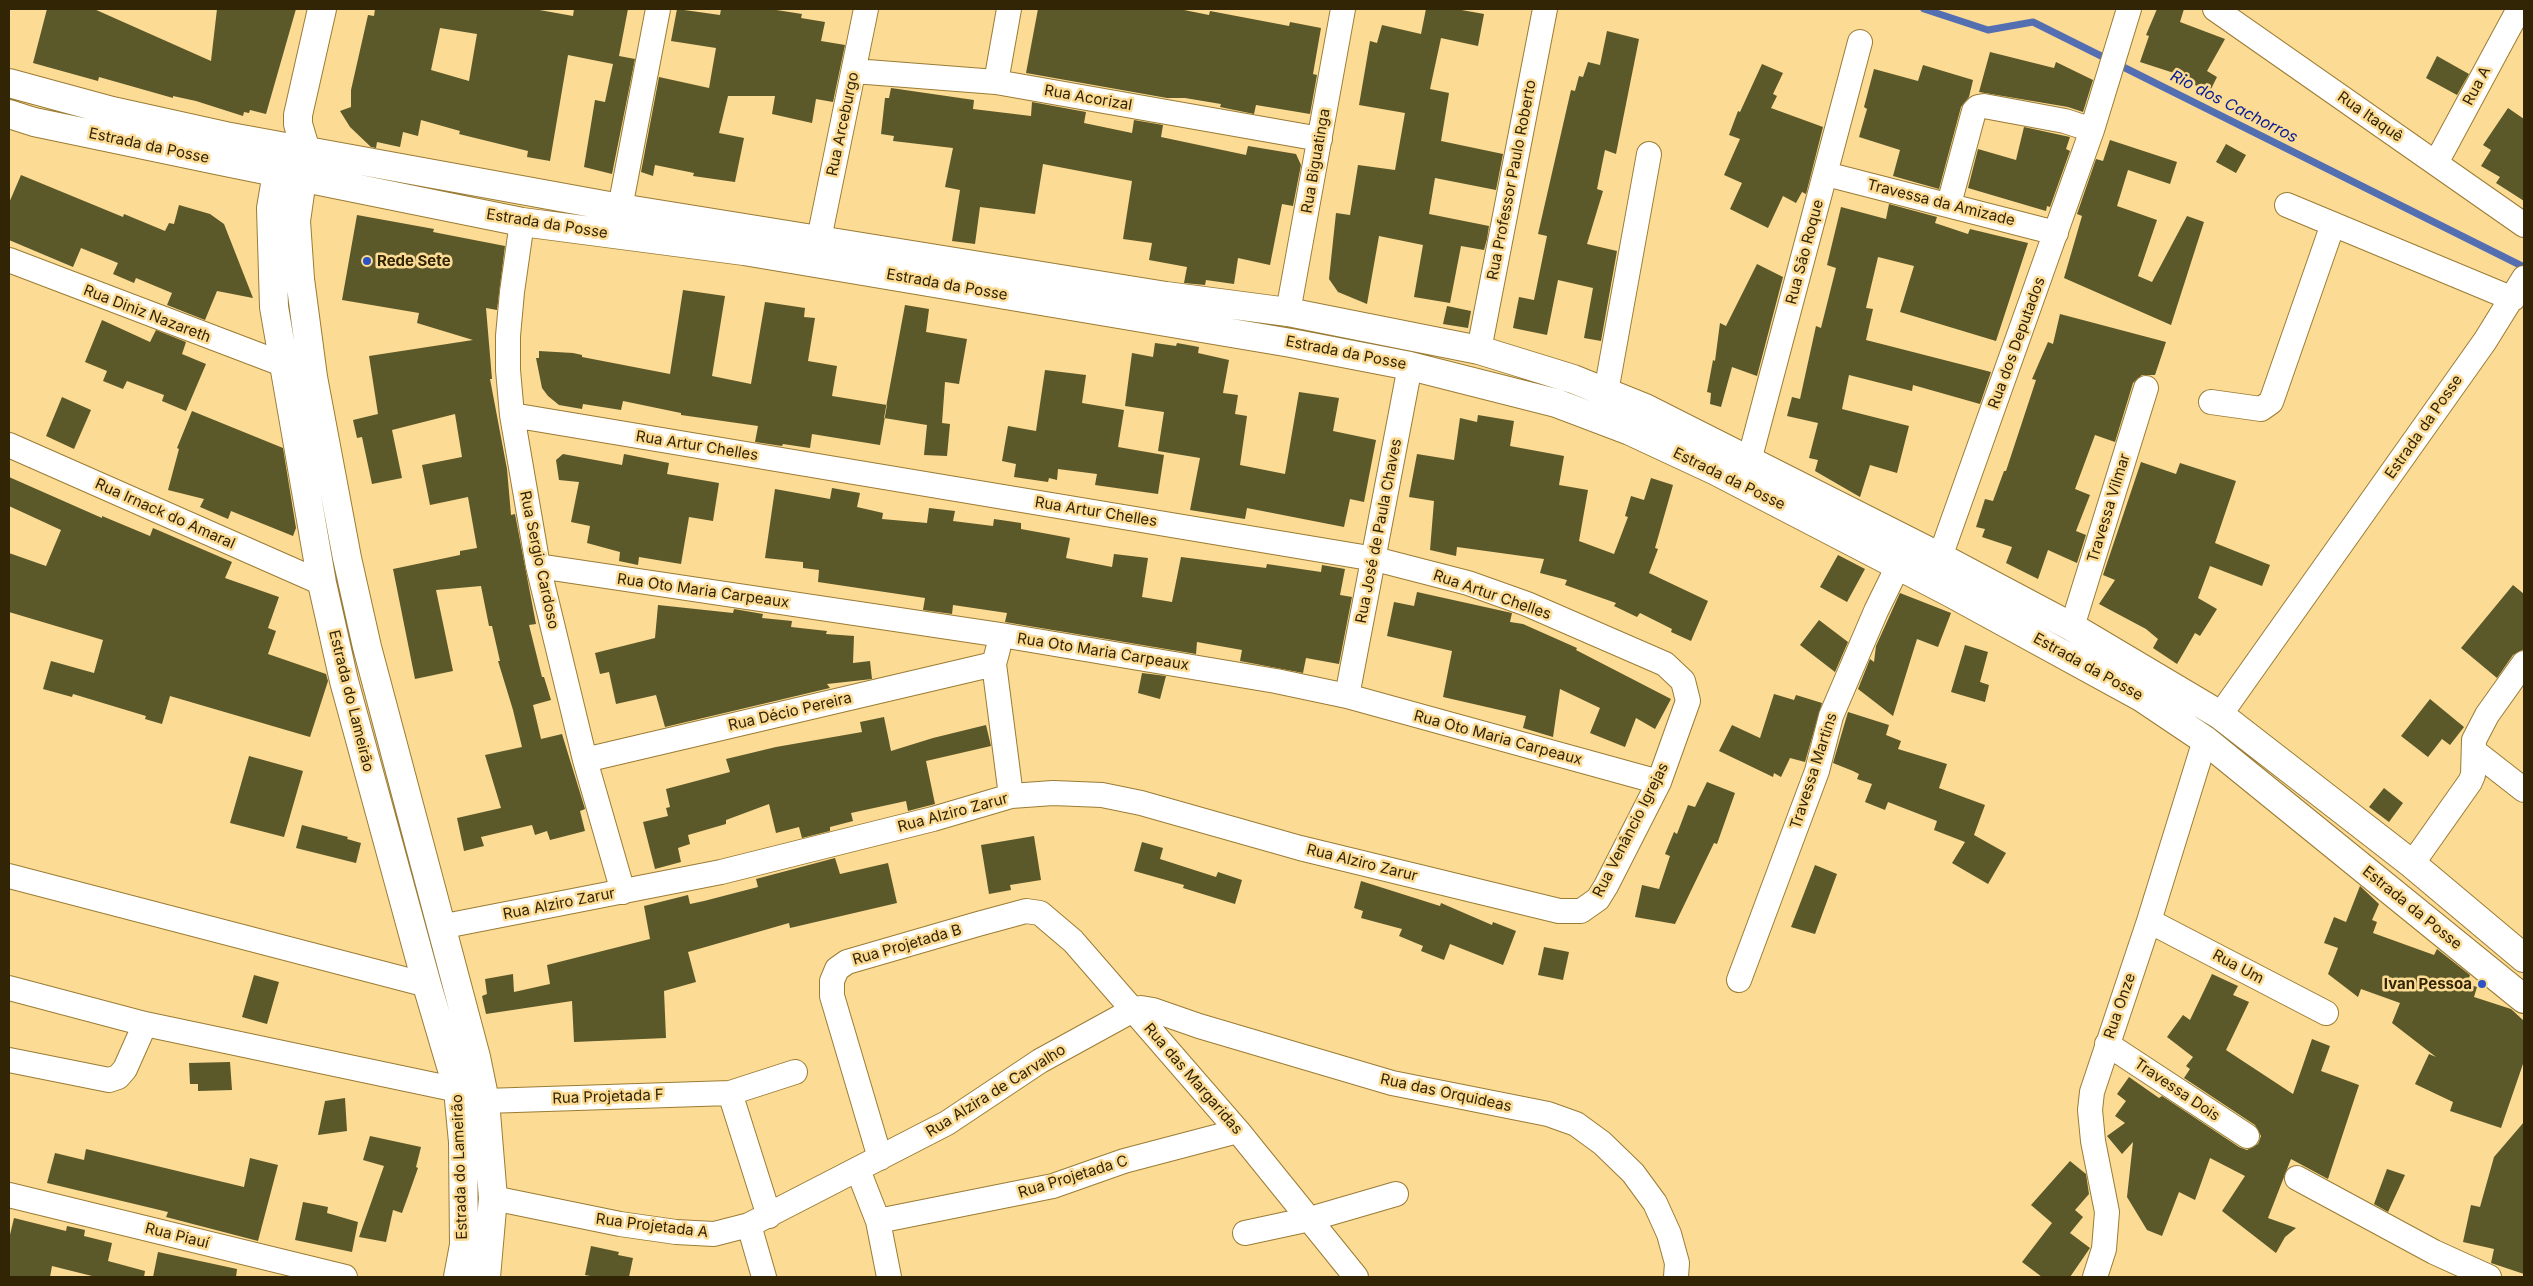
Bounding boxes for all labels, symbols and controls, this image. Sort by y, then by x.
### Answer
street label: Rua A [2459,63,2495,109]
water label: Rio dos Cachorros [2167,67,2301,147]
street label: Rua Arceburgo [823,70,863,178]
street label: Rua Professor Paulo Roberto [1484,78,1540,282]
street label: Rua Acorizal [1043,81,1133,115]
street label: Rua Itaquê [2334,88,2406,146]
street label: Rua Biguatinga [1298,107,1334,215]
street label: Estrada da Posse [87,124,211,168]
street label: Travessa da Amizade [1865,176,2017,230]
street label: Rua São Roque [1782,198,1828,306]
street label: Estrada da Posse [485,206,609,242]
place label: Rede Sete [377,252,451,270]
marker: Rede Sete [361,255,373,267]
street label: Estrada da Posse [885,265,1009,305]
street label: Rua dos Deputados [1985,275,2049,411]
street label: Rua Diniz Nazareth [81,281,213,347]
street label: Estrada da Posse [1284,332,1408,374]
street label: Estrada da Posse [2381,372,2467,482]
street label: Rua Artur Chelles [635,427,759,465]
street label: Rua José de Paula Chaves [1352,437,1406,625]
street label: Estrada da Posse [1670,444,1788,514]
street label: Travessa Vilmar [2084,451,2134,565]
street label: Rua Irnack do Amaral [92,475,238,553]
street label: Rua Sergio Cardoso [516,489,562,631]
street label: Rua Artur Chelles [1034,493,1158,531]
street label: Rua Artur Chelles [1431,566,1553,624]
street label: Rua Oto Maria Carpeaux [616,570,790,612]
street label: Estrada do Lameirão [325,628,377,774]
street label: Estrada da Posse [2030,629,2146,705]
street label: Rua Oto Maria Carpeaux [1016,630,1190,674]
street label: Rua Décio Pereira [726,689,854,735]
street label: Rua Oto Maria Carpeaux [1412,707,1584,769]
street label: Travessa Martins [1787,711,1841,831]
street label: Rua Venâncio Igrejas [1589,760,1673,900]
street label: Rua Alziro Zarur [896,790,1010,836]
street label: Rua Alziro Zarur [1305,841,1419,885]
street label: Estrada da Posse [2359,862,2465,954]
street label: Rua Alziro Zarur [501,884,617,924]
street label: Rua Projetada B [850,921,964,969]
street label: Rua Um [2209,946,2267,988]
street label: Rua Onze [2100,971,2140,1041]
place label: Ivan Pessoa [2384,975,2472,993]
marker: Ivan Pessoa [2476,978,2488,990]
street label: Rua das Margaridas [1140,1020,1246,1138]
street label: Rua Alzira de Carvalho [923,1041,1069,1141]
street label: Travessa Dois [2131,1055,2223,1125]
street label: Rua das Orquideas [1379,1070,1513,1116]
street label: Rua Projetada F [552,1086,664,1108]
street label: Estrada do Lameirão [448,1094,472,1240]
street label: Rua Projetada C [1016,1152,1130,1202]
street label: Rua Projetada A [595,1210,709,1242]
street label: Rua Piauí [143,1219,211,1253]

